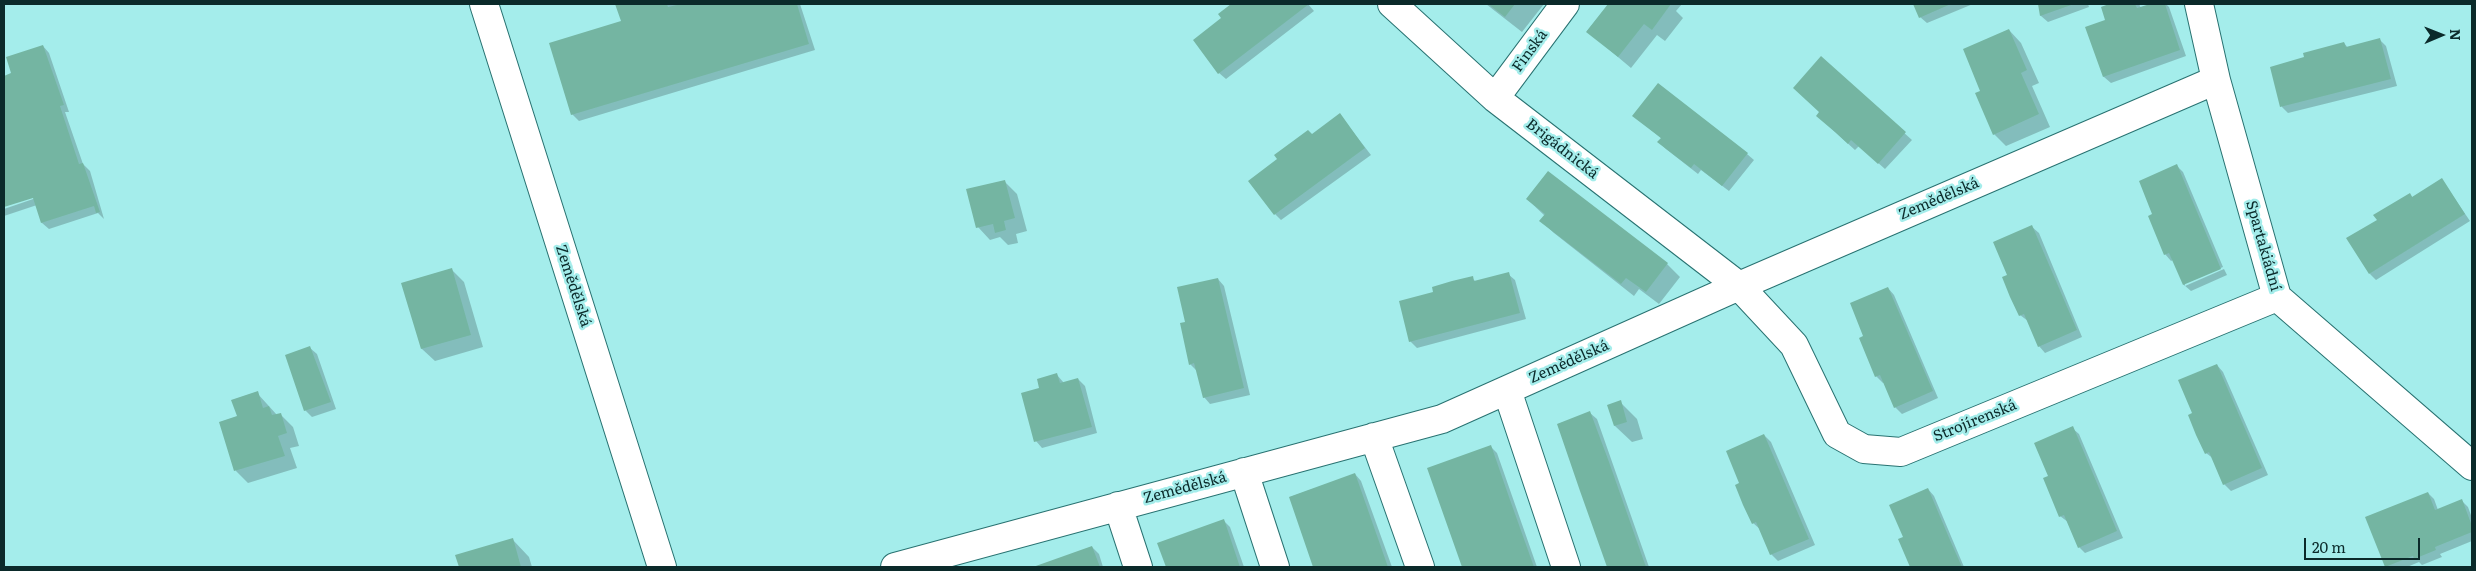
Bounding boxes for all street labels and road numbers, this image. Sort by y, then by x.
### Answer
street label: Finská [1509,26,1551,76]
street label: Brigádnická [1522,115,1602,183]
street label: Zemědělská [1896,174,1982,224]
street label: Spartakiádní [2241,199,2285,293]
street label: Zemědělská [551,243,595,329]
street label: Zemědělská [1526,336,1612,388]
street label: Strojírenská [1931,396,2019,446]
street label: Zemědělská [1141,468,1229,508]

